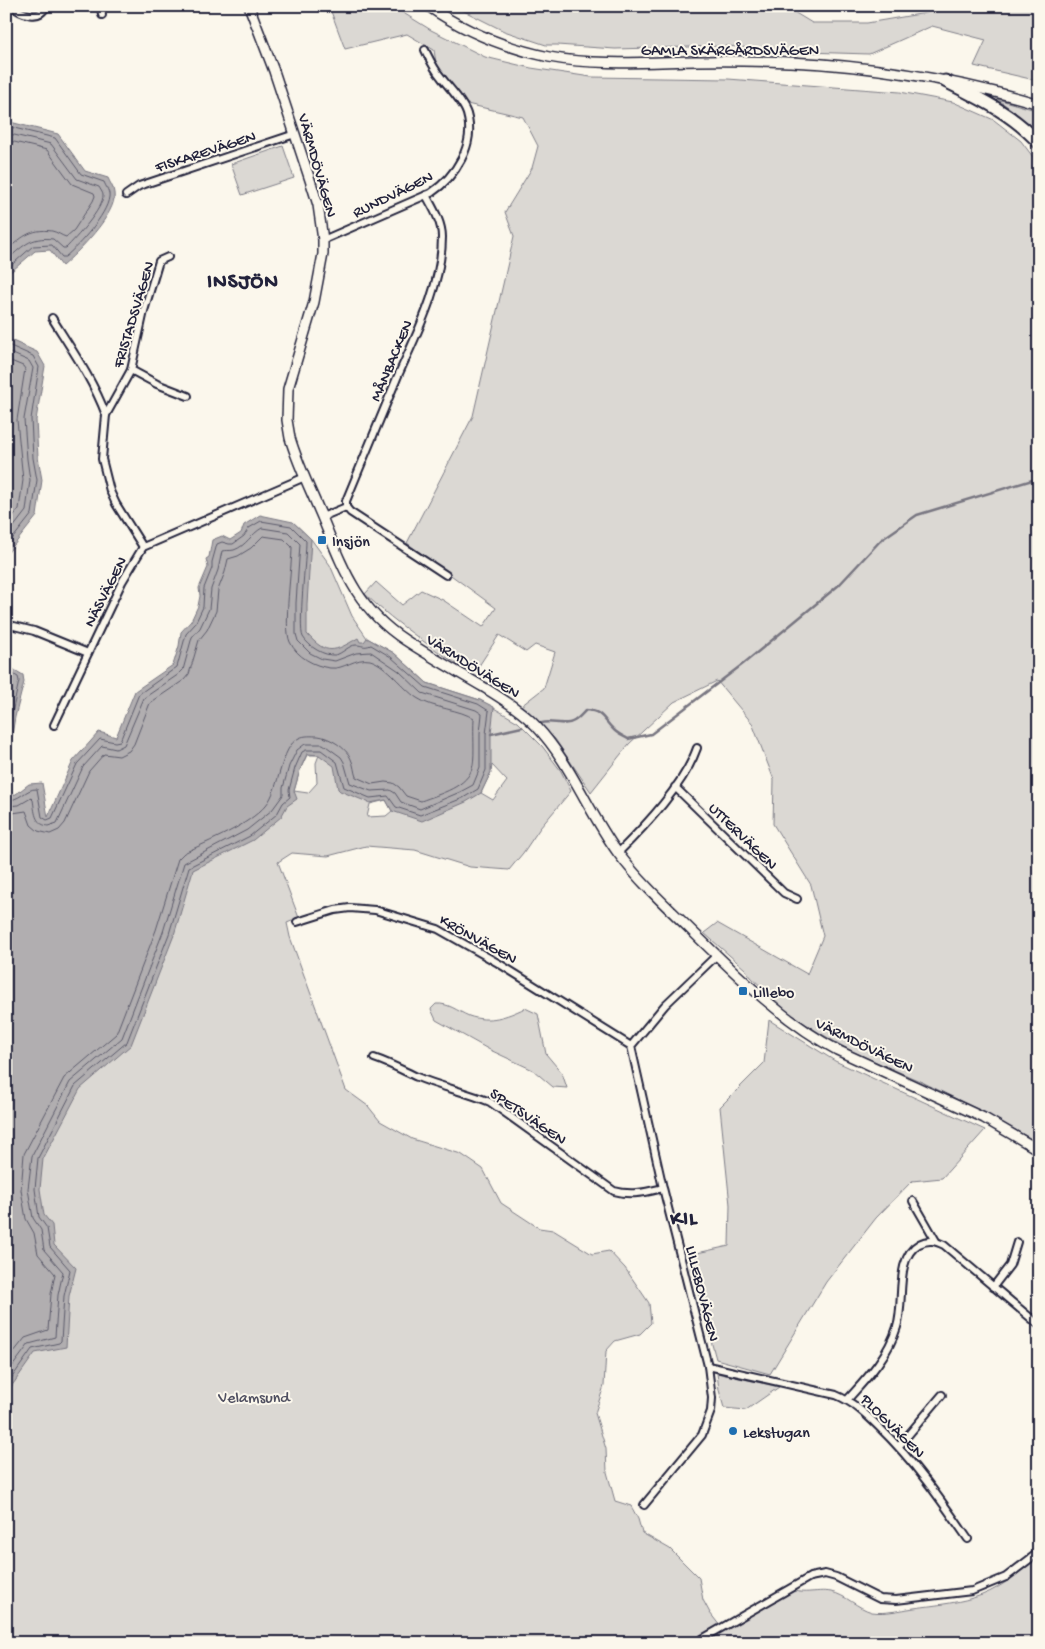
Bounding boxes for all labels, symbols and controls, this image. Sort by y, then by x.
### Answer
street label: GAMLA SKÄRGÅRDSVÄGEN [641,42,819,62]
street label: VÄRMDÖVÄGEN [292,111,339,220]
street label: FISKAREVÄGEN [152,128,259,179]
street label: RUNDVÄGEN [350,168,437,224]
street label: FRISTADSVÄGEN [110,260,161,371]
district label: INSJÖN [207,271,279,296]
street label: MÅNBACKEN [367,317,419,405]
marker: Insjön [316,534,328,546]
place label: Insjön [332,534,370,553]
street label: NÄSVÄGEN [81,554,133,631]
street label: VÄRMDÖVÄGEN [421,631,522,704]
street label: UTTERVÄGEN [703,800,780,875]
street label: KRÖNVÄGEN [435,912,520,970]
marker: Lillebo [737,985,749,997]
place label: Lillebo [753,985,794,1004]
street label: VÄRMDÖVÄGEN [810,1015,916,1079]
street label: SPETSVÄGEN [485,1085,569,1151]
district label: KIL [669,1208,698,1233]
street label: LILLEBOVÄGEN [680,1244,722,1344]
park label: Velamsund [217,1390,291,1409]
street label: PLOGVÄGEN [855,1391,928,1464]
marker: Lekstugan [727,1425,739,1437]
place label: Lekstugan [743,1425,810,1444]

